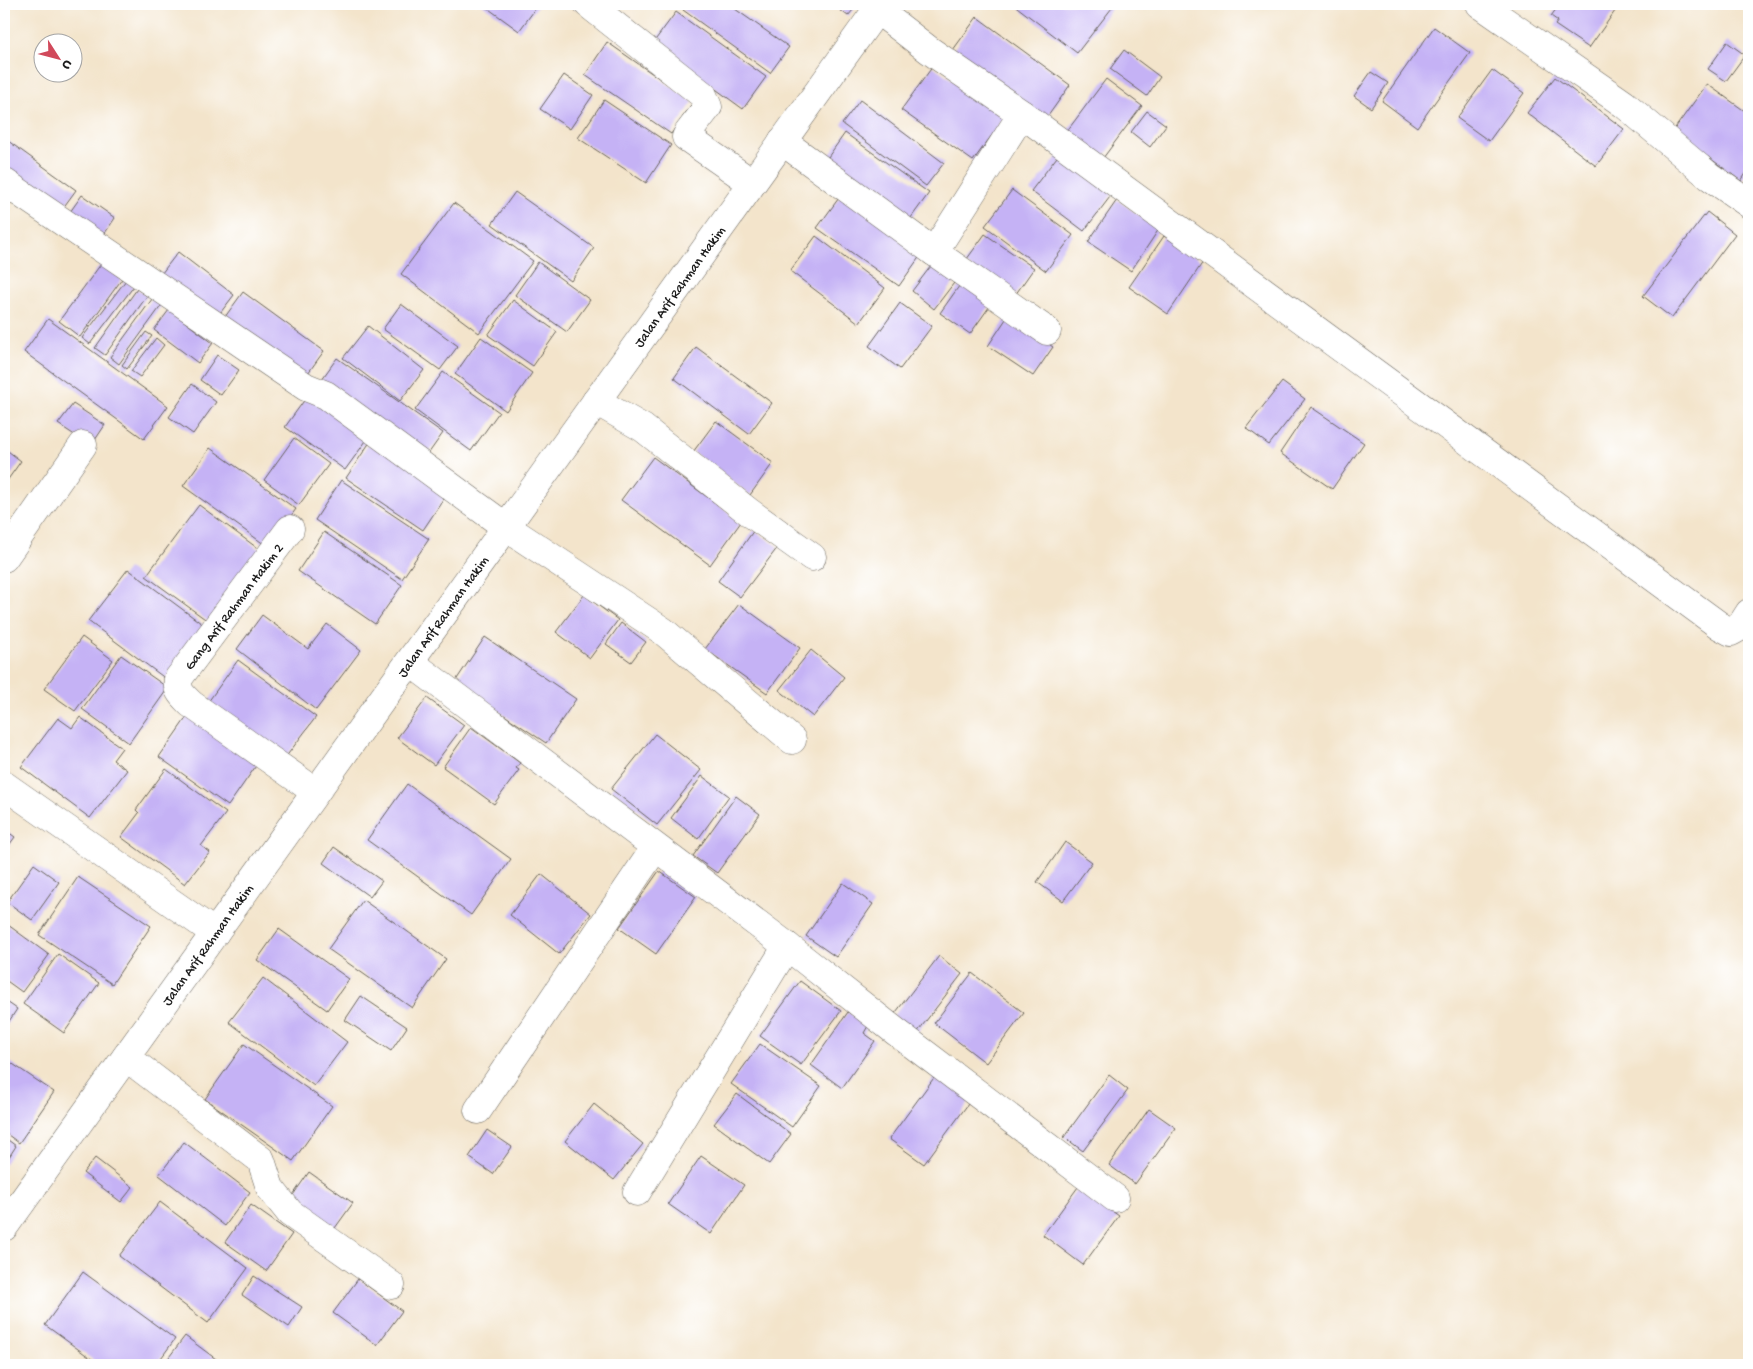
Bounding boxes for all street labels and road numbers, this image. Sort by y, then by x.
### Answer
street label: Jalan Arif Rahman Hakim [632,223,730,351]
street label: Gang Arif Rahman Hakim 2 [182,541,288,674]
street label: Jalan Arif Rahman Hakim [395,553,494,681]
street label: Jalan Arif Rahman Hakim [160,882,258,1010]

